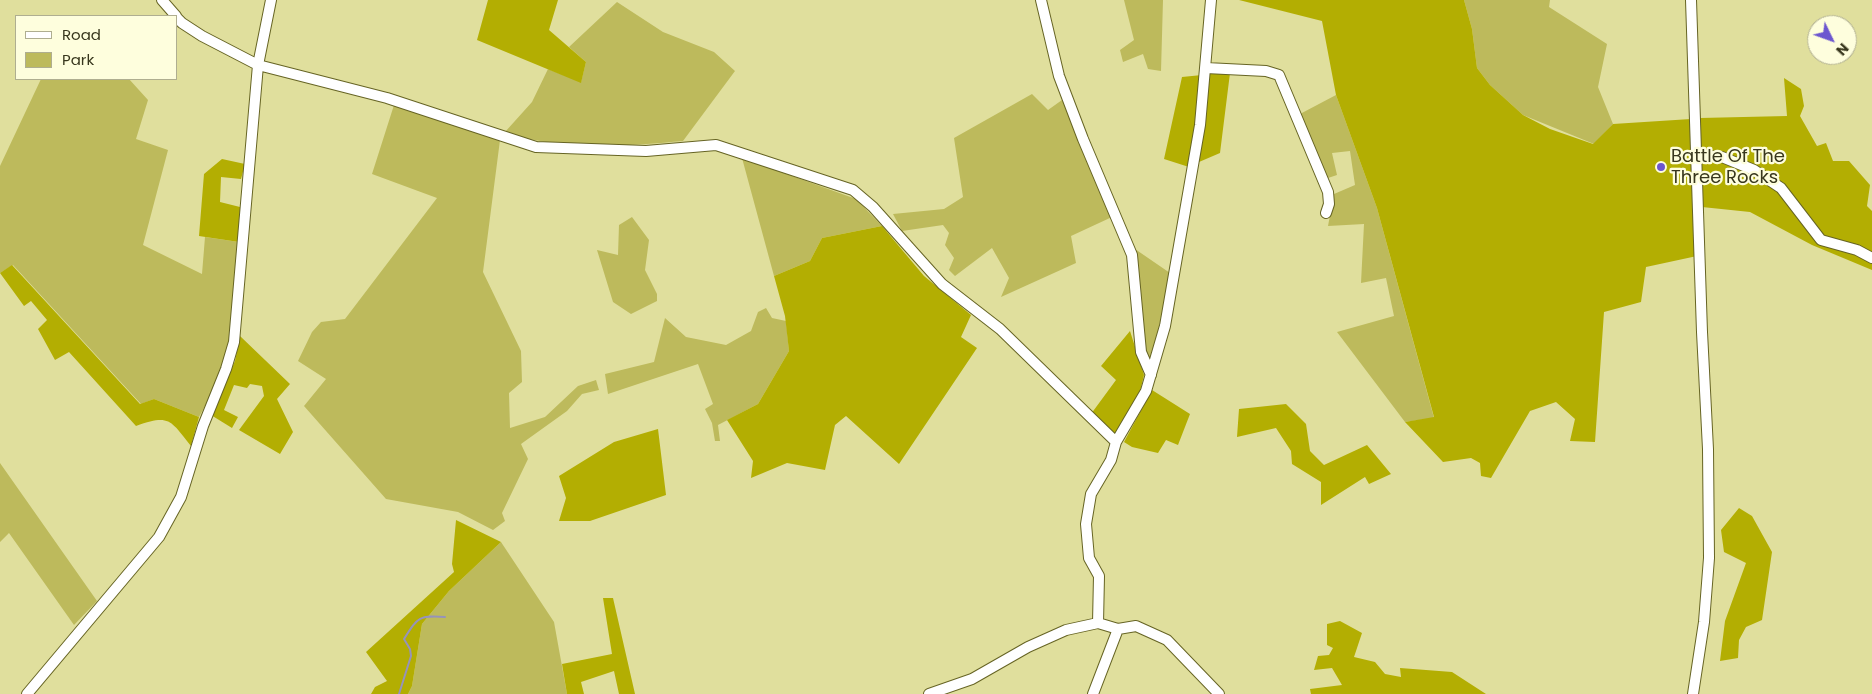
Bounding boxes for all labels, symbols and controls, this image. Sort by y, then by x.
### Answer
legend [15,15,178,80]
north arrow [1807,15,1857,65]
text: Road [62,24,101,45]
text: N [1831,39,1853,60]
text: Park [62,49,94,70]
place label: Battle Of The Three Rocks [1671,146,1785,188]
marker: Battle Of The Three Rocks [1655,161,1667,173]

